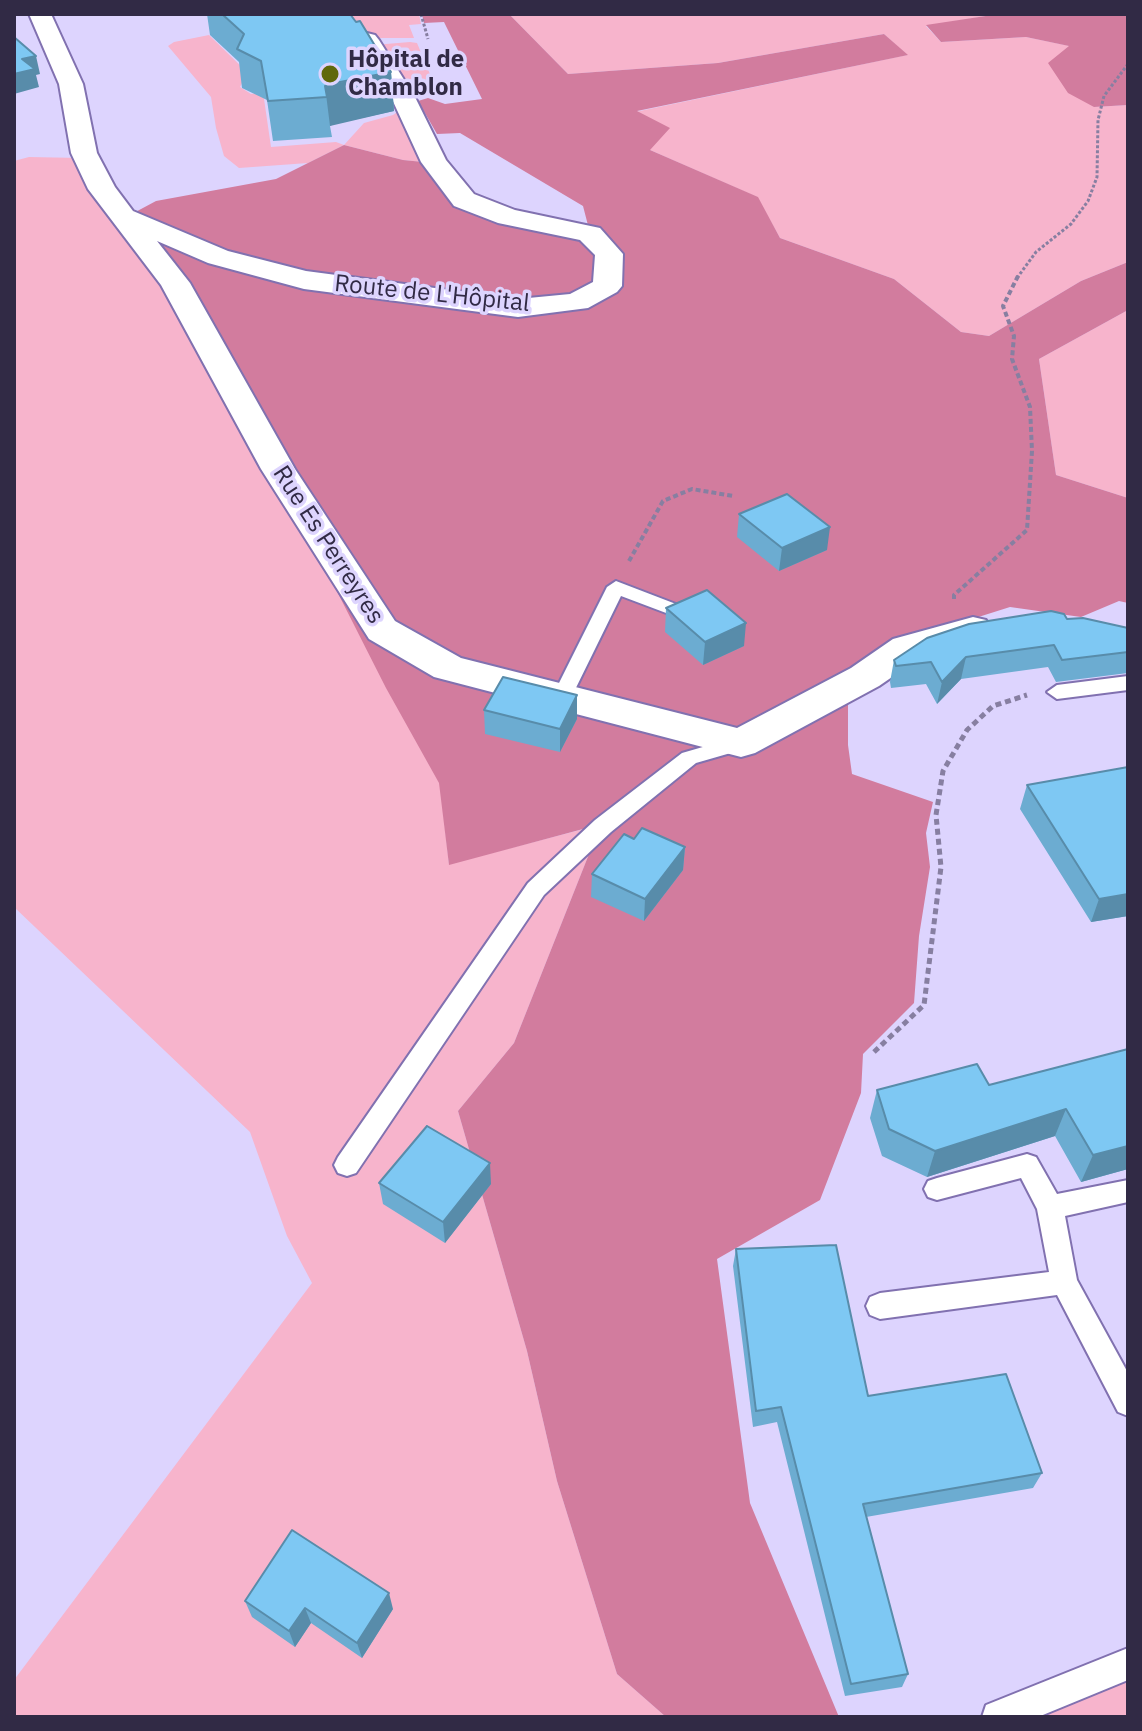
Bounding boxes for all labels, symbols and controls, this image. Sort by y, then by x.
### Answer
place label: Hôpital de Chamblon [348,46,464,102]
marker: Hôpital de Chamblon [319,63,341,85]
street label: Route de L'Hôpital [333,269,531,319]
street label: Rue Es Perreyres [266,461,390,629]

